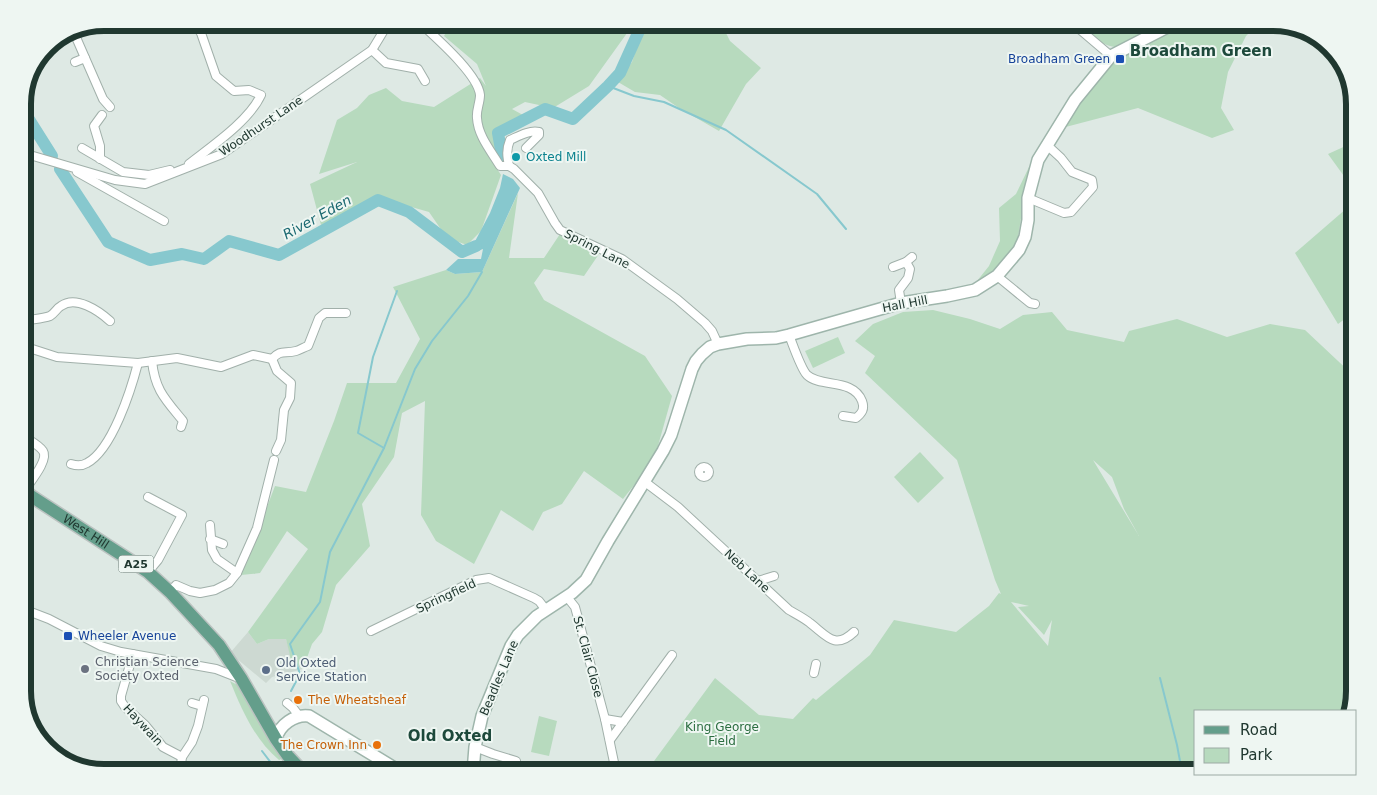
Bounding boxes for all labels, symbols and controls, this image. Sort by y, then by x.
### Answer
district label: Broadham Green [1130,42,1272,60]
place label: Broadham Green [1008,52,1110,66]
marker: Broadham Green [1114,53,1126,65]
street label: Woodhurst Lane [217,93,305,159]
place label: Oxted Mill [526,150,586,164]
marker: Oxted Mill [510,151,522,163]
water label: River Eden [280,192,354,242]
street label: Spring Lane [562,227,632,271]
street label: Hall Hill [881,293,929,315]
street label: West Hill [60,511,112,552]
street label: Neb Lane [721,547,773,595]
road number: A25 [118,556,154,572]
street label: Springfield [414,576,478,616]
street label: St. Clair Close [570,615,606,699]
place label: Wheeler Avenue [78,629,176,643]
marker: Wheeler Avenue [62,630,74,642]
street label: Beadles Lane [477,638,521,718]
place label: Christian Science Society Oxted [95,655,199,683]
place label: Old Oxted Service Station [276,656,367,684]
marker: Christian Science Society Oxted [79,663,91,675]
marker: Old Oxted Service Station [260,664,272,676]
place label: The Wheatsheaf [307,693,407,707]
marker: The Wheatsheaf [292,694,304,706]
street label: Haywain [120,701,166,749]
legend [1194,710,1357,775]
park label: King George Field [685,720,759,748]
text: Road [1240,721,1278,739]
district label: Old Oxted [408,727,492,745]
place label: The Crown Inn [279,738,367,752]
marker: The Crown Inn [371,739,383,751]
text: Park [1240,746,1273,764]

